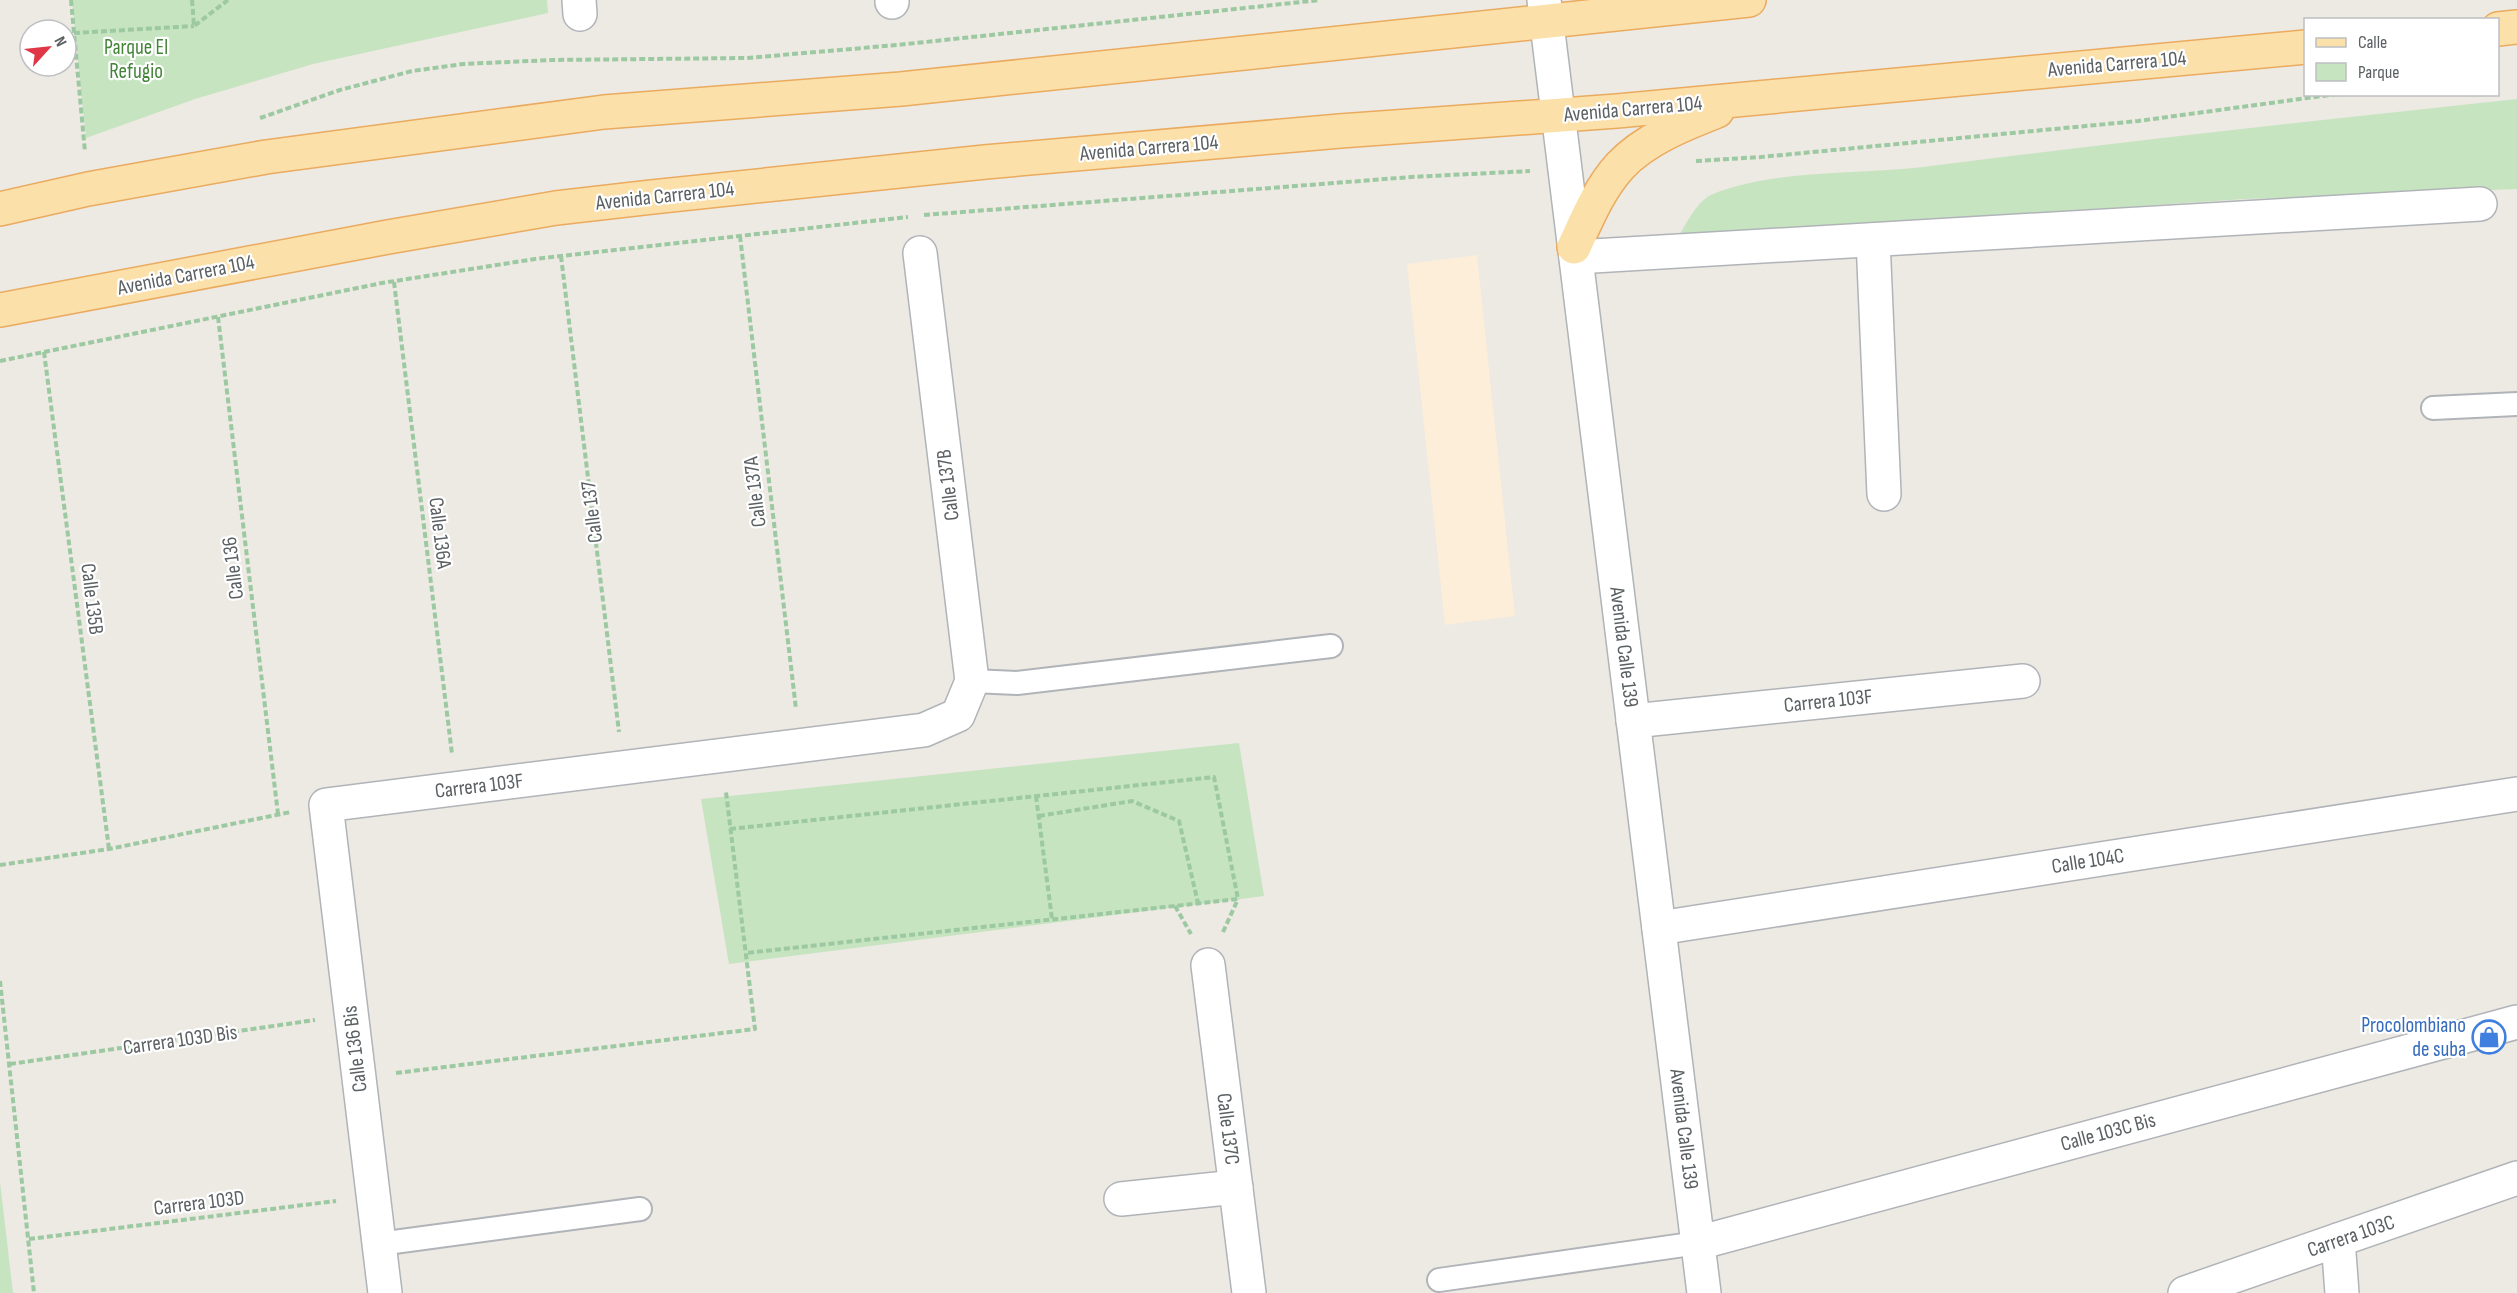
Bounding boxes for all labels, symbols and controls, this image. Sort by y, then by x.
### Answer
north arrow [18,18,78,78]
legend [2304,18,2499,96]
text: Calle [2358,32,2387,53]
text: N [50,34,70,50]
park label: Parque El Refugio [104,35,168,84]
street label: Avenida Carrera 104 [2046,45,2187,83]
text: Parque [2358,62,2399,83]
street label: Avenida Carrera 104 [1562,90,1703,128]
street label: Avenida Carrera 104 [1078,129,1219,167]
street label: Avenida Carrera 104 [594,176,736,216]
street label: Avenida Carrera 104 [114,249,257,301]
street label: Calle 137B [931,448,965,522]
street label: Calle 137A [738,454,772,529]
street label: Calle 137 [576,479,608,544]
street label: Calle 136A [423,496,457,571]
street label: Calle 136 [217,535,249,601]
street label: Calle 135B [75,562,109,636]
street label: Avenida Calle 139 [1604,584,1644,709]
street label: Carrera 103F [1782,684,1874,718]
street label: Carrera 103F [433,768,525,804]
street label: Calle 104C [2050,843,2126,879]
street label: Calle 136 Bis [337,1004,373,1094]
place label: Procolombiano de suba [2361,1013,2466,1062]
shop icon: Procolombiano de suba [2471,1019,2507,1055]
street label: Carrera 103D Bis [121,1020,239,1060]
street label: Avenida Calle 139 [1664,1066,1704,1191]
street label: Calle 137C [1211,1092,1245,1166]
street label: Calle 103C Bis [2058,1107,2158,1157]
street label: Carrera 103D [152,1185,246,1221]
street label: Carrera 103C [2304,1209,2398,1263]

